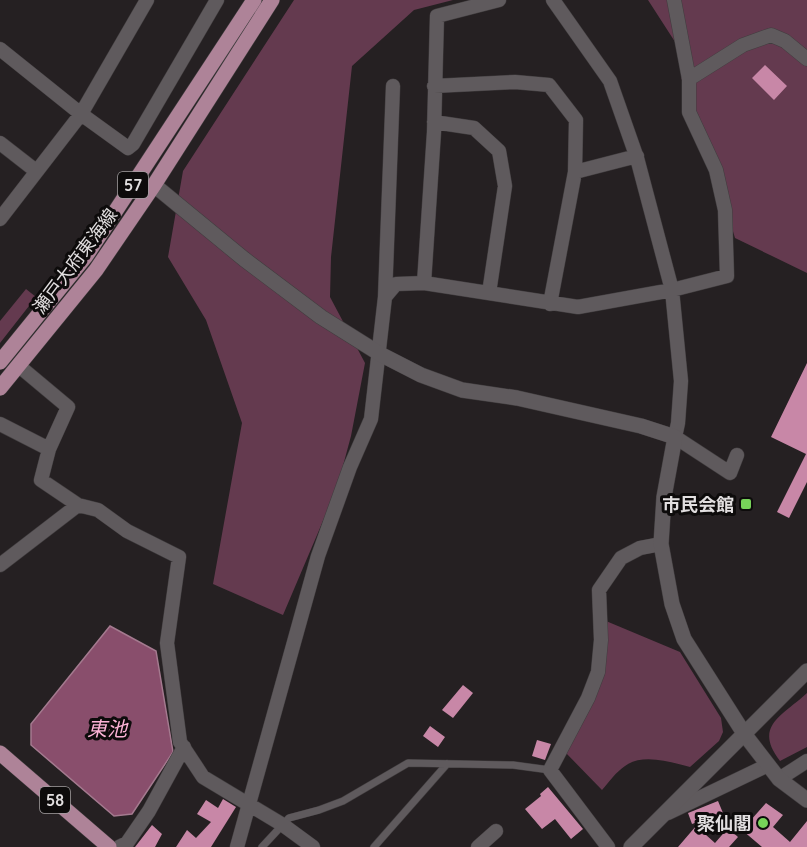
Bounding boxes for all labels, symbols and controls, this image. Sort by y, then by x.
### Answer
road number: 57 [118,172,148,198]
street label: 瀬戸大府東海線 [28,204,122,318]
place label: 市民会館 [662,493,734,516]
marker: 市民会館 [739,497,753,511]
water label: 東池 [87,716,129,741]
road number: 58 [40,787,70,813]
place label: 聚仙閣 [697,812,751,835]
marker: 聚仙閣 [756,816,770,830]

